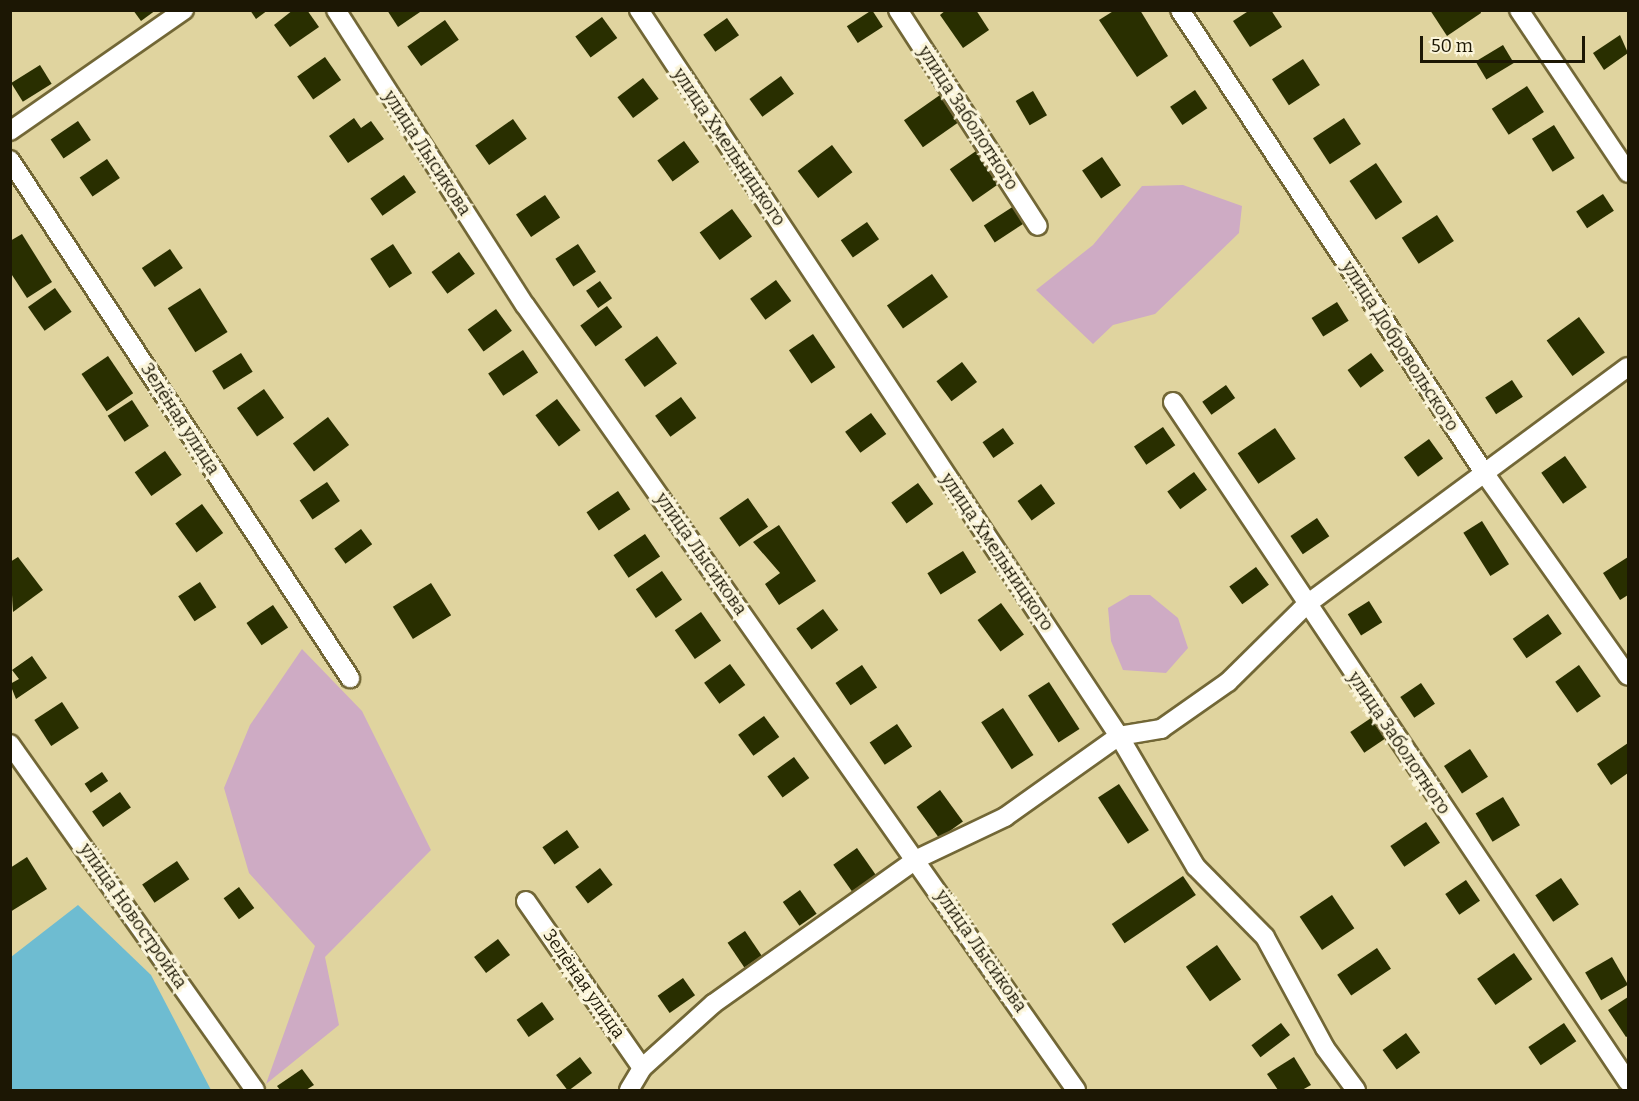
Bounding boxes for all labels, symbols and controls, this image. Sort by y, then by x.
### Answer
scale bar [1423,24,1588,62]
text: 50 m [1431,35,1473,57]
street label: улица Заболотного [913,42,1023,194]
street label: улица Хмельницкого [668,64,790,230]
street label: улица Лысикова [378,86,476,220]
street label: улица Добровольского [1337,257,1463,435]
street label: Зелёная улица [136,359,224,479]
street label: улица Хмельницкого [936,469,1058,635]
street label: улица Лысикова [651,488,751,620]
street label: улица Заболотного [1343,667,1455,819]
street label: улица Новостройка [75,839,191,993]
street label: улица Лысикова [931,885,1031,1017]
street label: Зелёная улица [538,925,630,1043]

